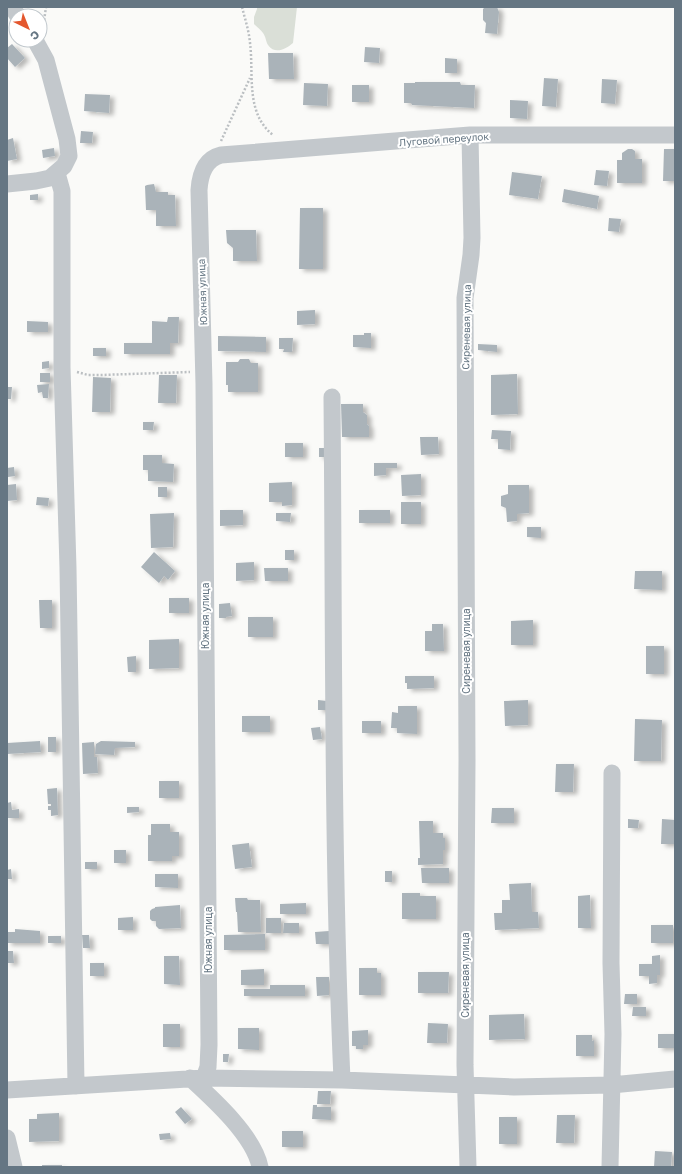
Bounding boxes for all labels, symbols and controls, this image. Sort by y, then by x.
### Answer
north arrow [8,8,48,48]
text: С [28,28,42,43]
street label: Луговой переулок [399,130,490,148]
street label: Южная улица [195,258,209,326]
street label: Сиреневая улица [459,284,473,370]
street label: Южная улица [199,583,211,649]
street label: Сиреневая улица [460,608,472,694]
street label: Южная улица [202,907,214,973]
street label: Сиреневая улица [459,932,471,1018]

